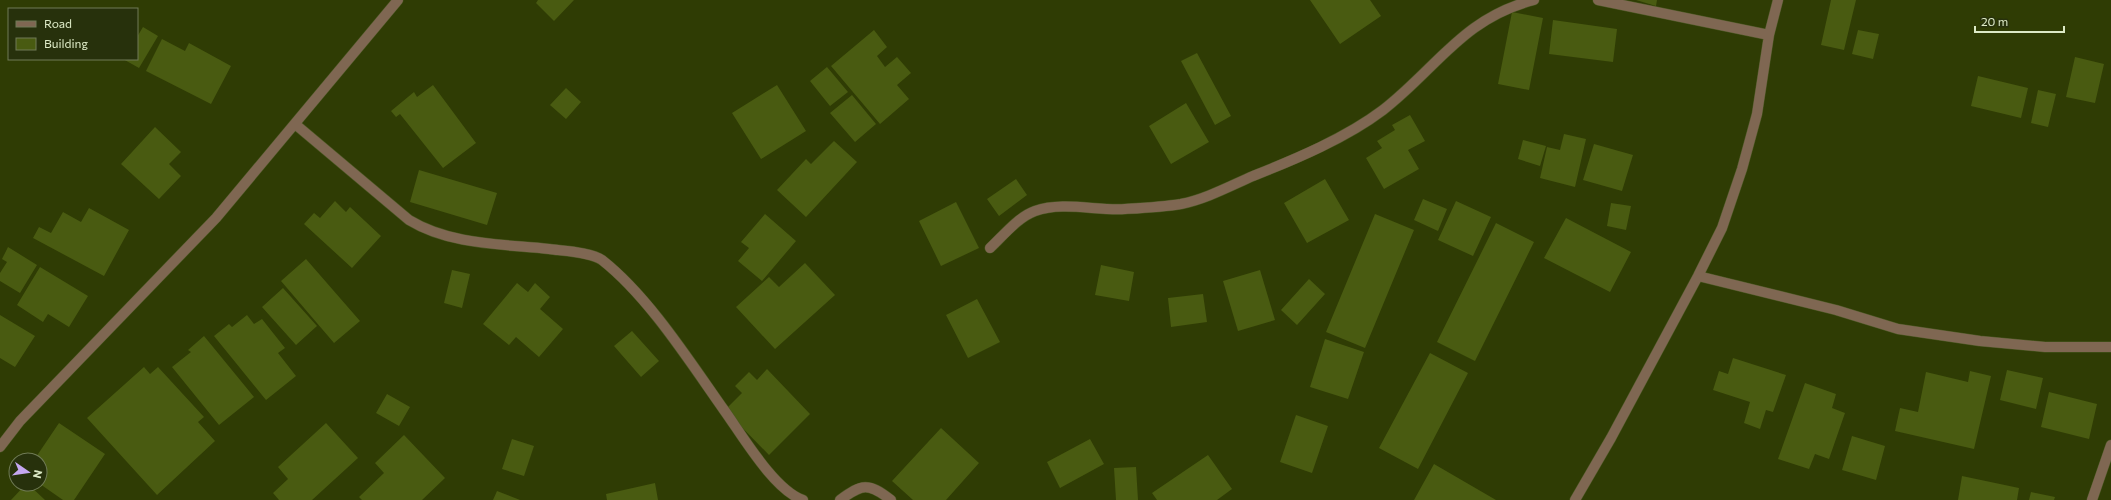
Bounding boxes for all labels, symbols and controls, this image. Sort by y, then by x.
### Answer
legend [8,8,138,60]
scale bar [1975,8,2064,34]
text: 20 m [1981,14,2008,28]
text: Road [44,16,72,30]
text: Building [44,36,88,50]
north arrow [8,452,48,492]
text: N [31,469,45,480]

